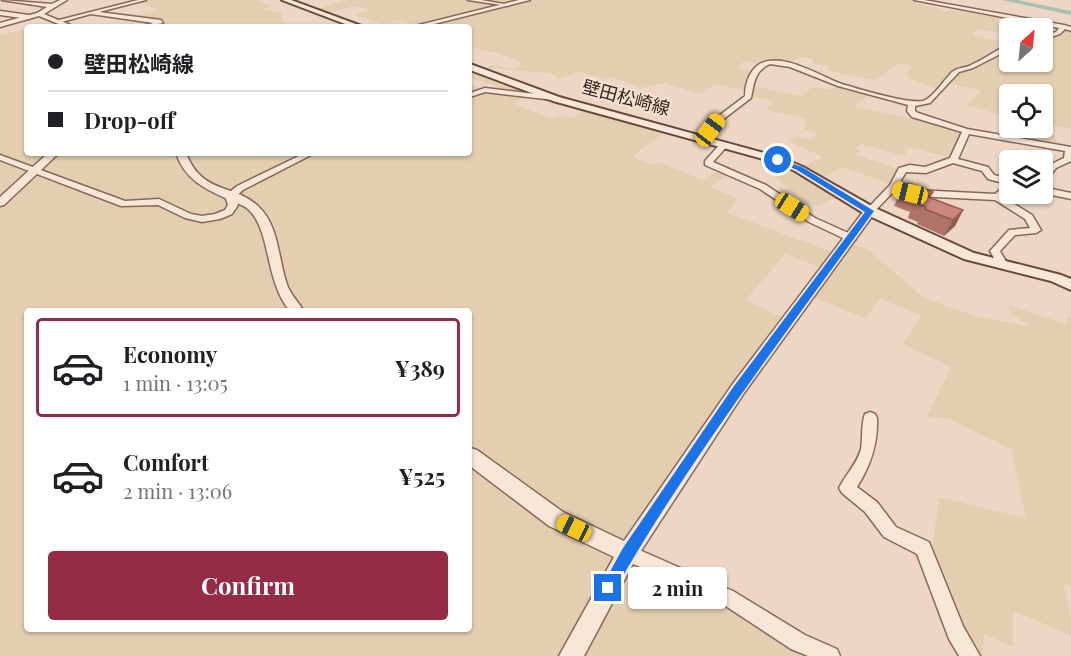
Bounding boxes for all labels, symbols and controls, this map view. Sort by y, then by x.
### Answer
north arrow [999,18,1053,72]
map controls [999,18,1053,204]
text: 壁田松崎線 [84,48,194,78]
street label: 壁田松崎線 [580,74,673,120]
button: locate [999,84,1053,138]
text: Drop-off [84,105,175,135]
car [692,110,728,150]
route start [764,146,791,173]
button: layers [999,150,1053,204]
car [890,180,930,206]
car [772,190,812,224]
text: Economy [123,339,217,369]
icon: car [51,341,105,395]
text: ¥389 [395,353,445,383]
text: 1 min · 13:05 [123,369,228,396]
text: Comfort [123,447,209,477]
icon: car [51,449,105,503]
text: ¥525 [398,461,445,491]
text: 2 min · 13:06 [123,477,232,504]
car [554,512,594,544]
button: Confirm [48,551,448,620]
callout: 2 min [629,567,728,609]
route end [594,574,621,601]
text: 2 min [652,574,703,601]

